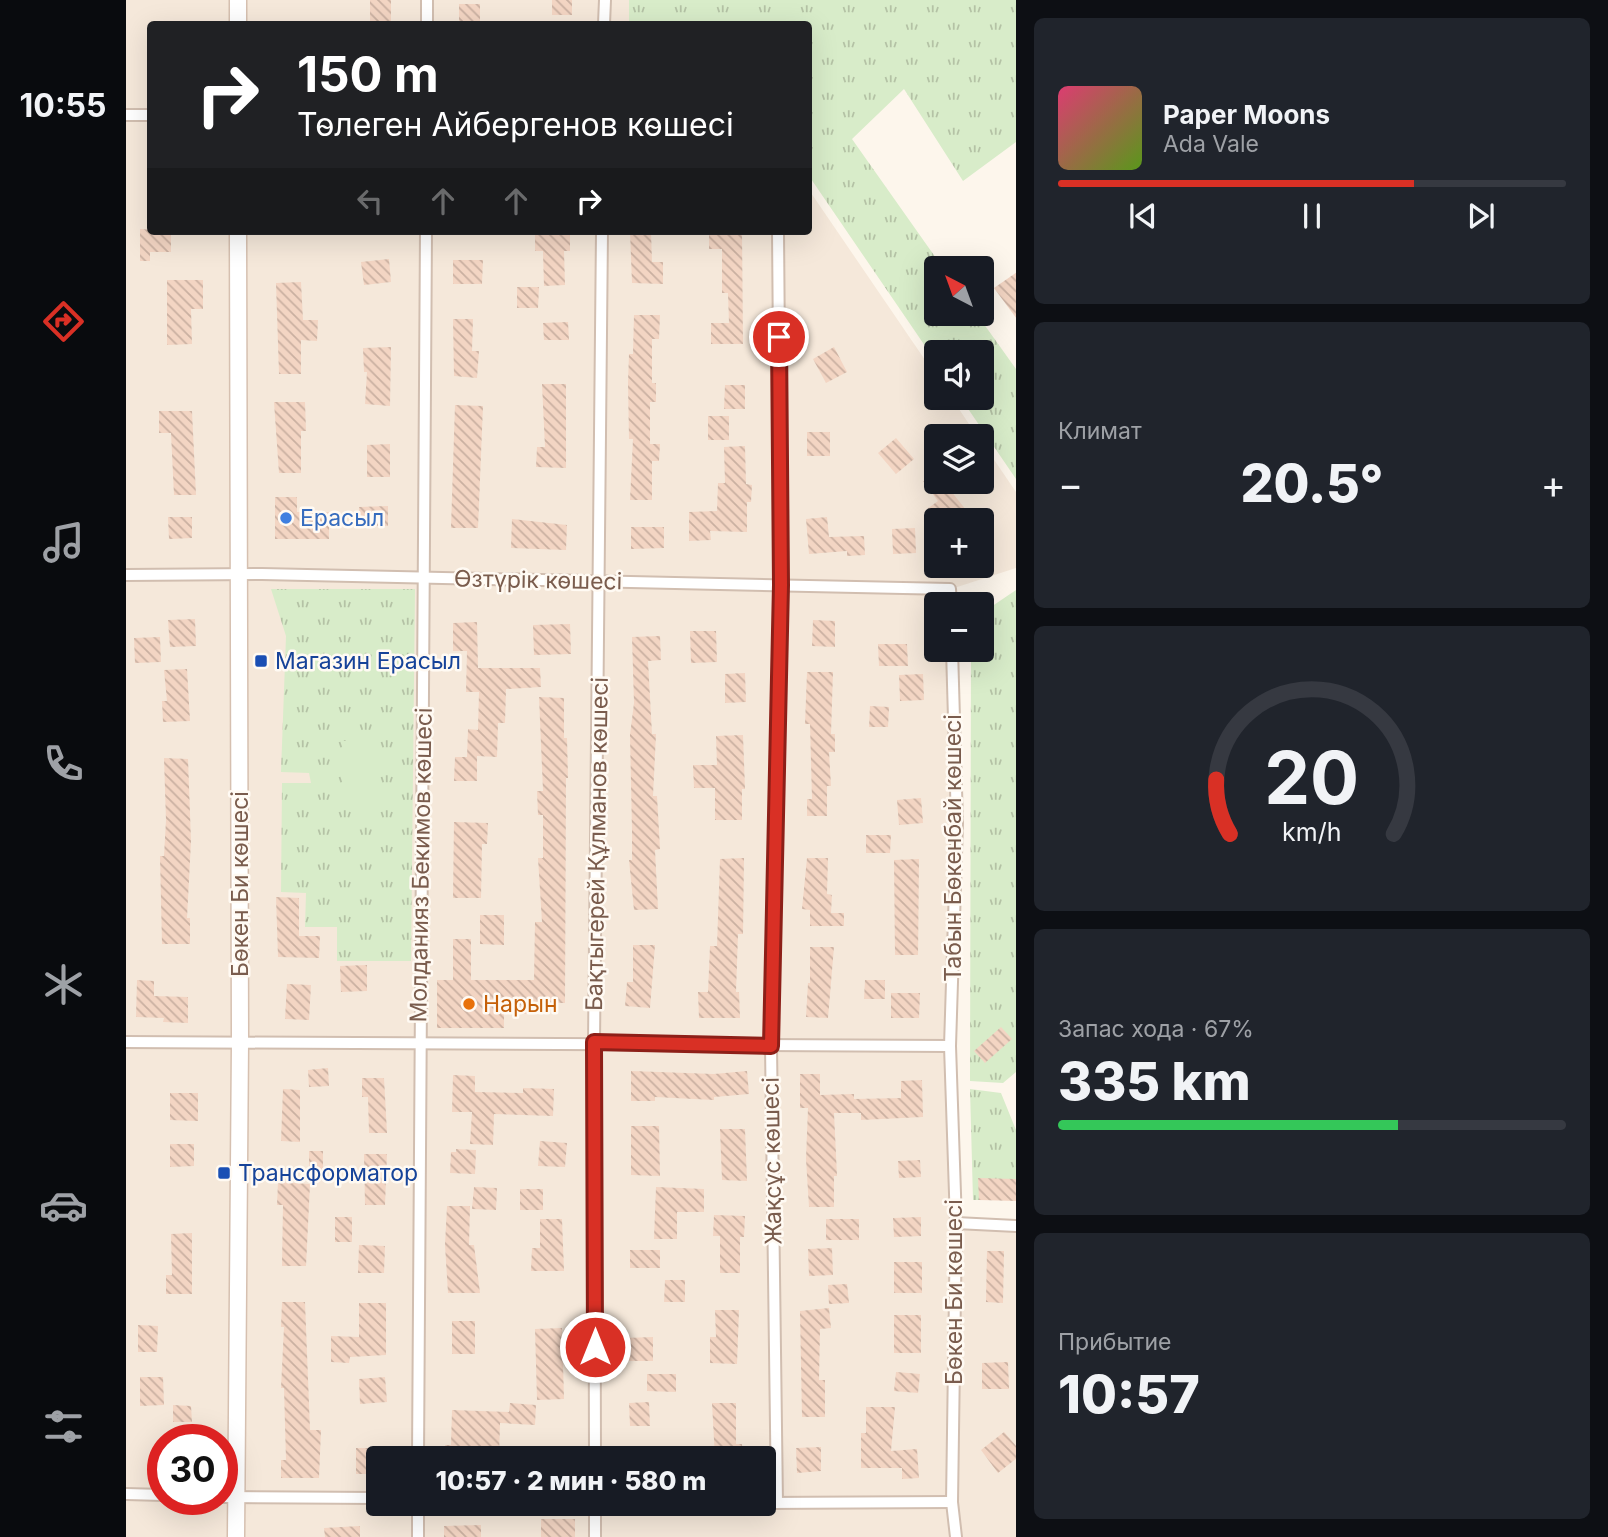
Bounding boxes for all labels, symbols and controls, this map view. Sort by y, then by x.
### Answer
text: 150 m [297,45,439,104]
icon: right [182,49,273,140]
text: 10:55 [20,86,106,125]
text: Paper Moons [1163,99,1330,130]
text: Төлеген Айбергенов көшесі [297,105,734,144]
text: Ada Vale [1163,130,1259,158]
icon: left [351,182,389,220]
icon: ahead [424,182,462,220]
icon: ahead [497,182,535,220]
icon: right [570,182,608,220]
icon: previous [1124,197,1162,235]
icon: pause [1293,197,1331,235]
icon: next [1462,197,1500,235]
north arrow [924,256,994,326]
map controls [924,256,994,662]
icon: directions [39,297,88,346]
pin [749,307,809,367]
icon: arrive [760,318,798,356]
button: sound [924,340,994,410]
text: Климат [1058,417,1142,445]
button: layers [924,424,994,494]
text: 20.5° [1240,452,1384,515]
text: − [1058,461,1083,507]
text: + [1541,461,1566,507]
place label: Ерасыл [300,504,384,532]
button: + [924,508,994,578]
marker: Ерасыл [278,510,294,526]
icon: music [39,518,88,567]
street label: Өзтүрік көшесі [454,565,622,595]
button: − [924,592,994,662]
place label: Магазин Ерасыл [275,647,461,675]
marker: Магазин Ерасыл [253,653,269,669]
street label: Бақтыгерей Құлманов көшесі [580,677,614,1011]
street label: Молданияз Бекимов көшесі [404,707,438,1023]
street label: Табын Бөкенбай көшесі [939,714,967,982]
text: 20 [1265,734,1359,823]
icon: phone [39,739,88,788]
street label: Бөкен Би көшесі [226,791,254,977]
text: km/h [1282,817,1342,847]
icon: climate [39,960,88,1009]
place label: Нарын [483,990,558,1018]
marker: Нарын [461,996,477,1012]
text: Запас хода · 67% [1058,1015,1254,1043]
text: 335 km [1058,1050,1251,1113]
street label: Жақсұс көшесі [757,1077,787,1245]
place label: Трансформатор [238,1159,418,1187]
marker: Трансформатор [216,1165,232,1181]
icon: car [39,1181,88,1230]
street label: Бөкен Би көшесі [940,1199,968,1385]
position arrow [558,1310,632,1384]
text: Прибытие [1058,1328,1171,1356]
text: 10:57 [1058,1363,1200,1426]
icon: filters [39,1402,88,1451]
speed limit sign: 30 [147,1424,238,1515]
text: 10:57 · 2 мин · 580 m [436,1465,706,1496]

